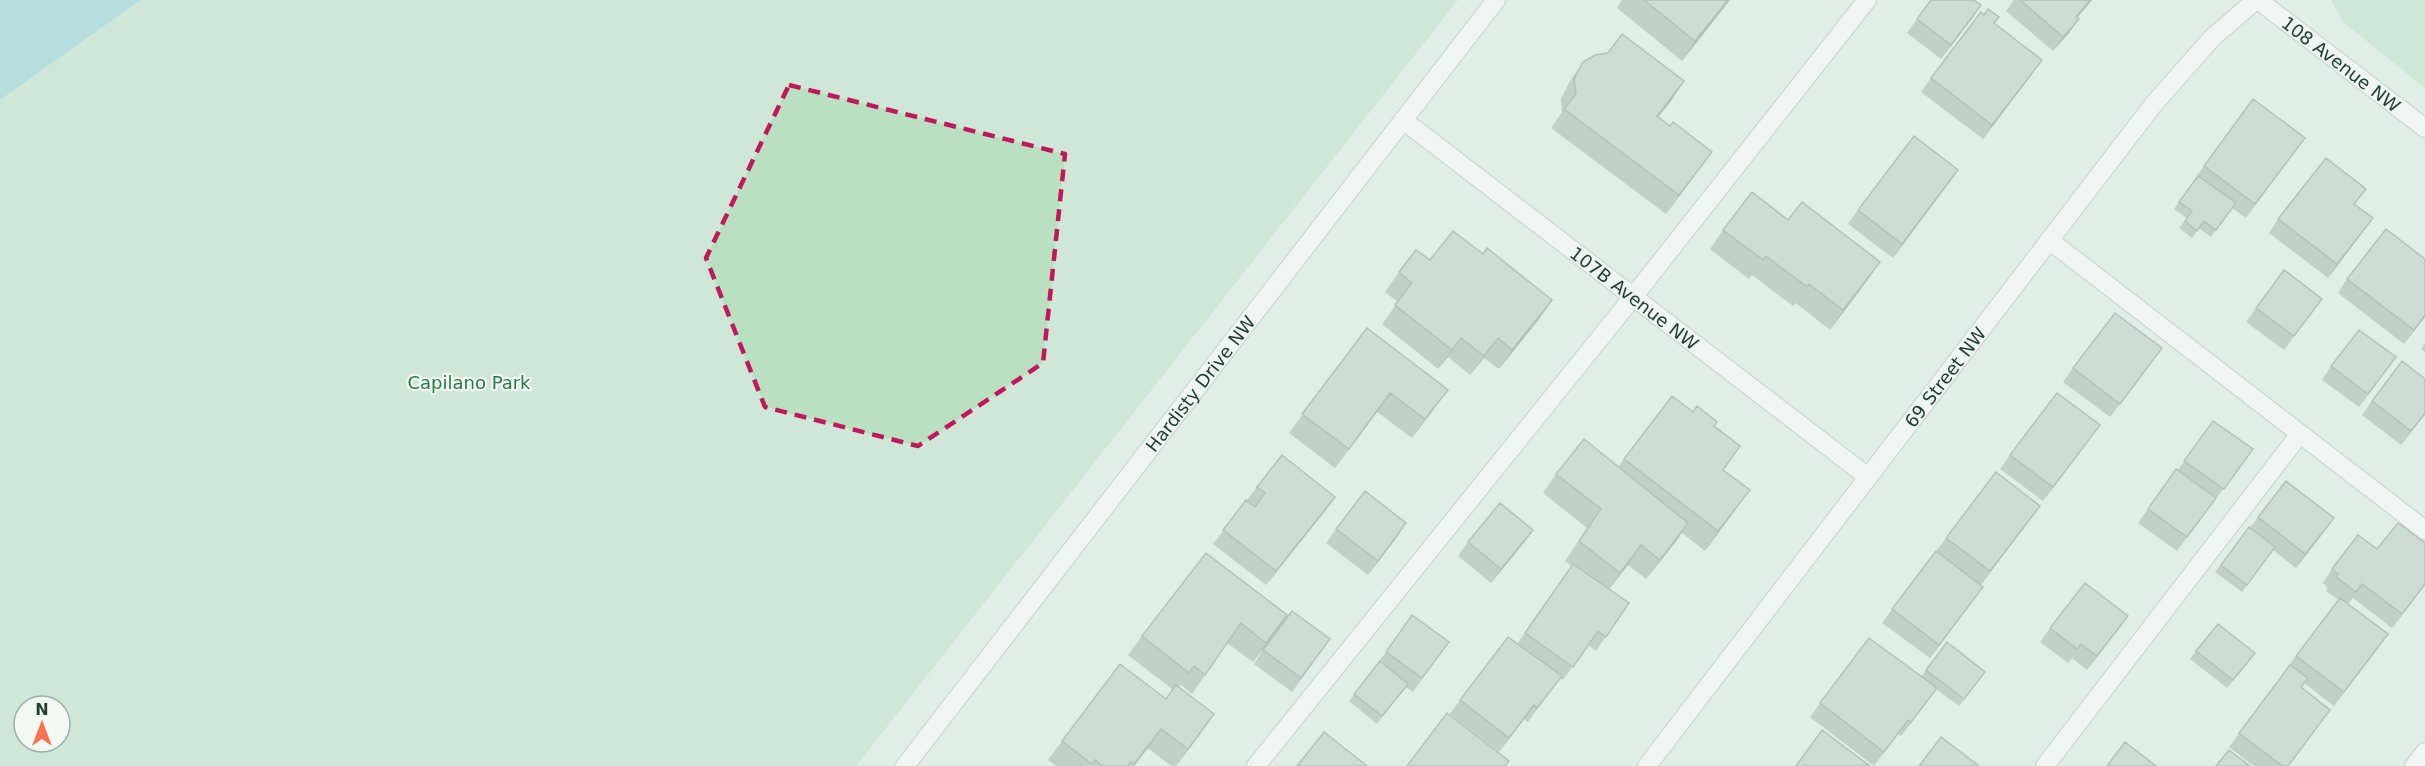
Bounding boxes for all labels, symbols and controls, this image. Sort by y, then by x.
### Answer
street label: 108 Avenue NW [2278,12,2405,116]
street label: 107B Avenue NW [1566,242,1703,354]
street label: Hardisty Drive NW [1141,311,1259,456]
street label: 69 Street NW [1900,323,1990,431]
park label: Capilano Park [407,372,531,393]
north arrow [12,694,72,754]
text: N [35,700,49,719]

